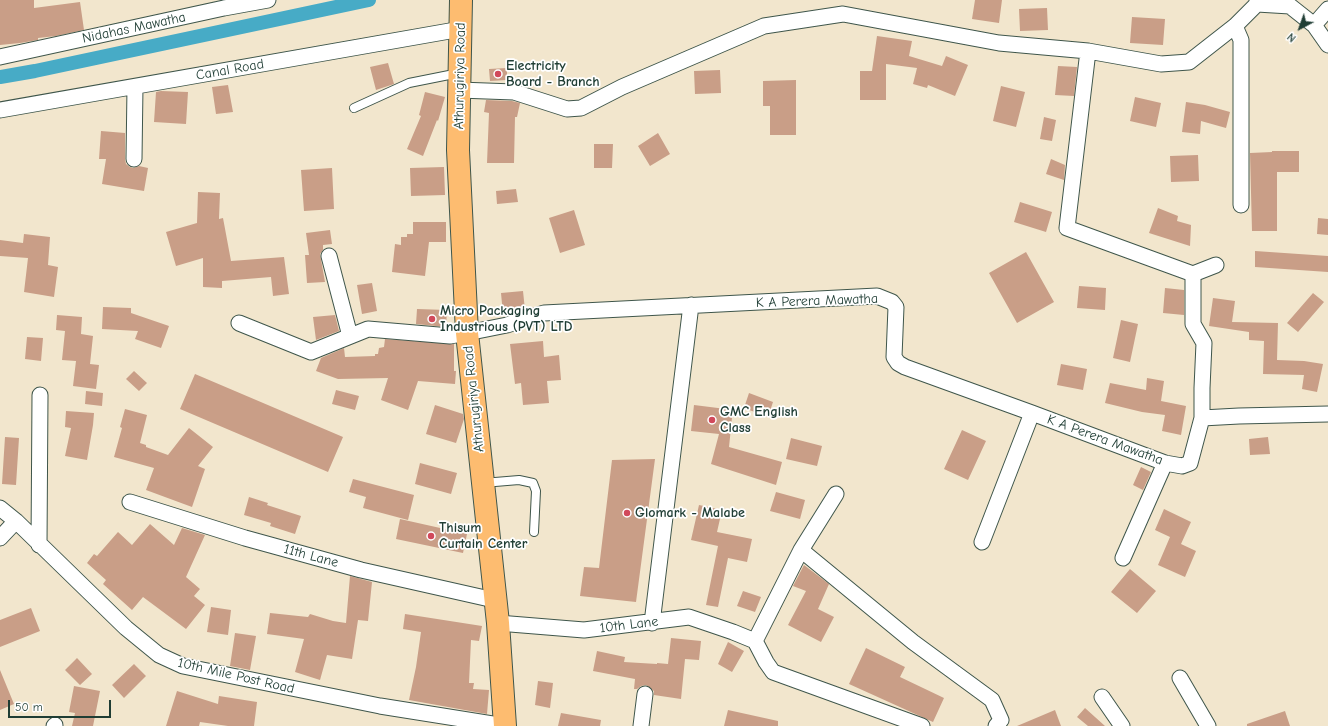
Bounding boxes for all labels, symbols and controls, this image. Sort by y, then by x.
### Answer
north arrow [1280,8,1320,48]
street label: Nidahas Mawatha [81,9,187,47]
street label: Athurugiriya Road [451,22,469,130]
text: N [1285,30,1299,45]
street label: Canal Road [195,56,265,84]
place label: Electricity Board - Branch [506,58,600,90]
marker: Electricity Board - Branch [493,69,503,79]
street label: K A Perera Mawatha [756,290,878,312]
place label: Micro Packaging Industrious (PVT) LTD [440,303,572,336]
marker: Micro Packaging Industrious (PVT) LTD [427,314,437,324]
street label: Athurugiriya Road [460,345,488,453]
place label: GMC English Class [720,404,798,436]
street label: K A Perera Mawatha [1045,411,1165,469]
marker: GMC English Class [707,415,717,425]
place label: Glomark - Malabe [635,505,745,521]
marker: Glomark - Malabe [622,508,632,518]
place label: Thisum Curtain Center [439,520,527,552]
marker: Thisum Curtain Center [426,531,436,541]
street label: 11th Lane [282,541,340,571]
street label: 10th Lane [599,613,659,637]
street label: 10th Mile Post Road [176,654,296,698]
scale bar [10,692,113,718]
text: 50 m [15,700,43,714]

